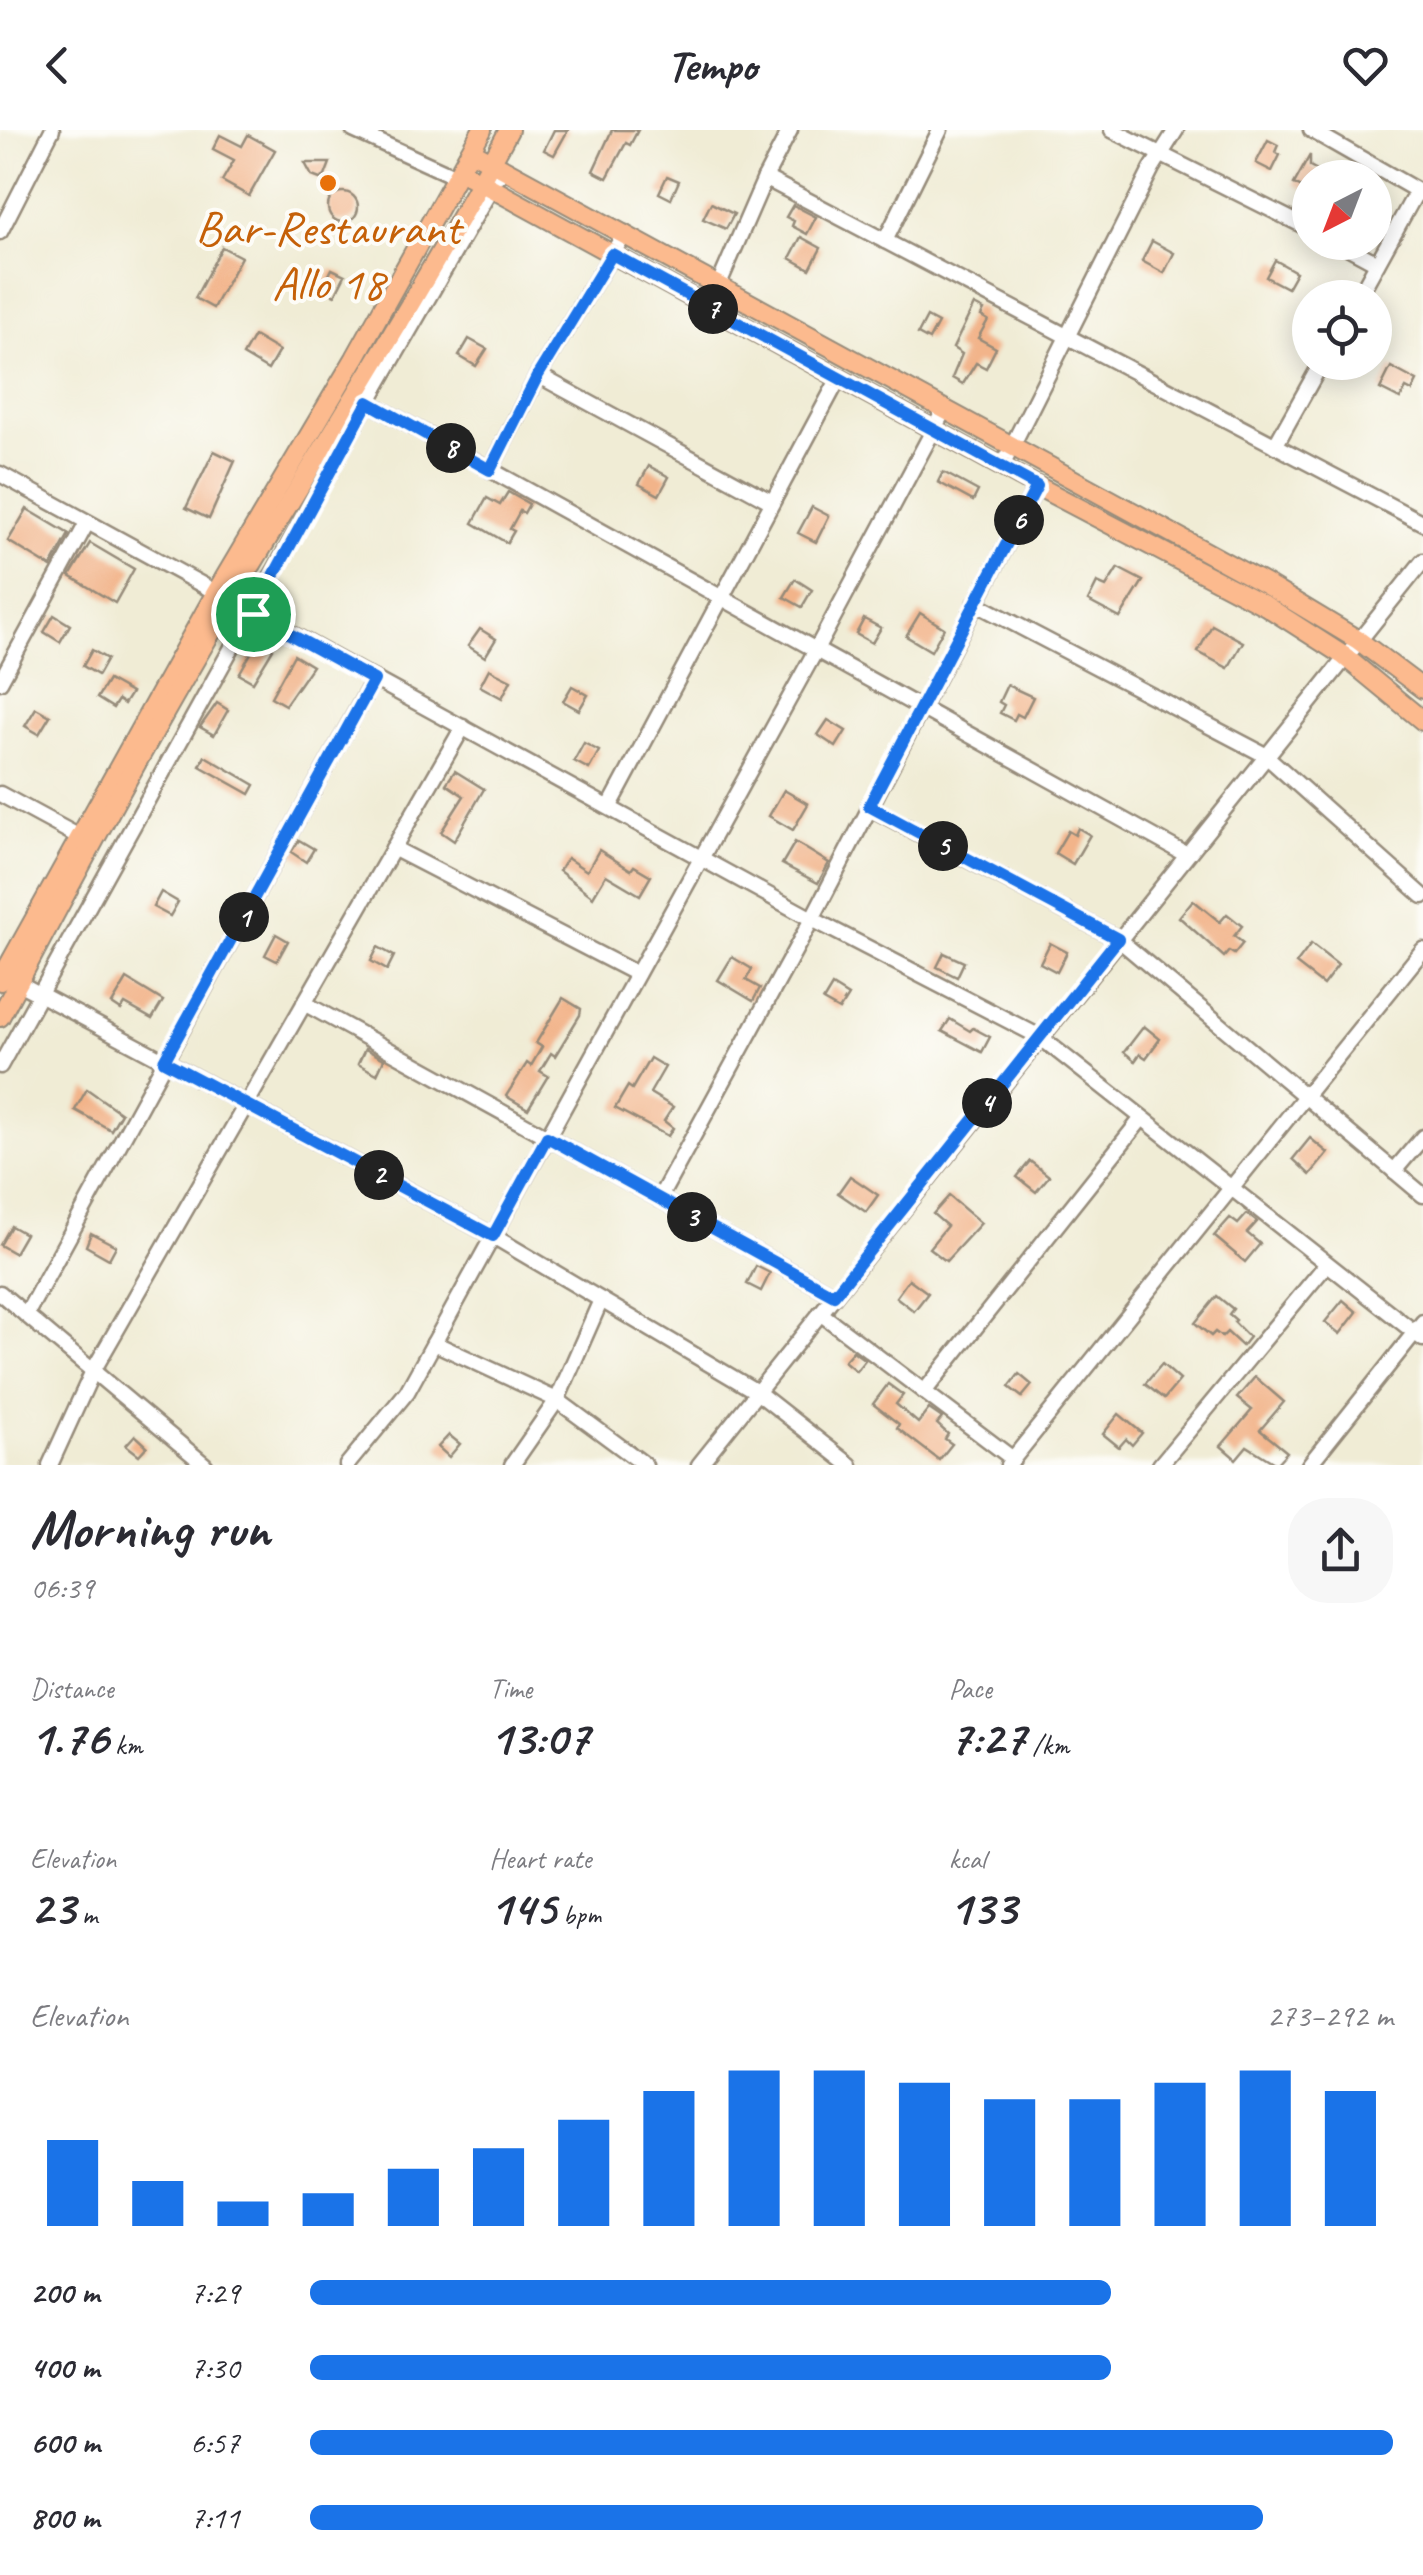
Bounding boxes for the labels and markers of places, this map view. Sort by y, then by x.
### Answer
marker: Bar-Restaurant Allo 18 [317,172,339,194]
place label: Bar-Restaurant Allo 18 [196,198,464,313]
pin: 7 [688,284,738,334]
pin: 8 [426,423,476,473]
pin: 6 [994,495,1044,545]
pin [211,572,296,657]
pin: 5 [918,821,968,871]
pin: 1 [219,892,269,942]
pin: 4 [962,1078,1012,1128]
pin: 2 [354,1150,404,1200]
pin: 3 [667,1192,717,1242]

